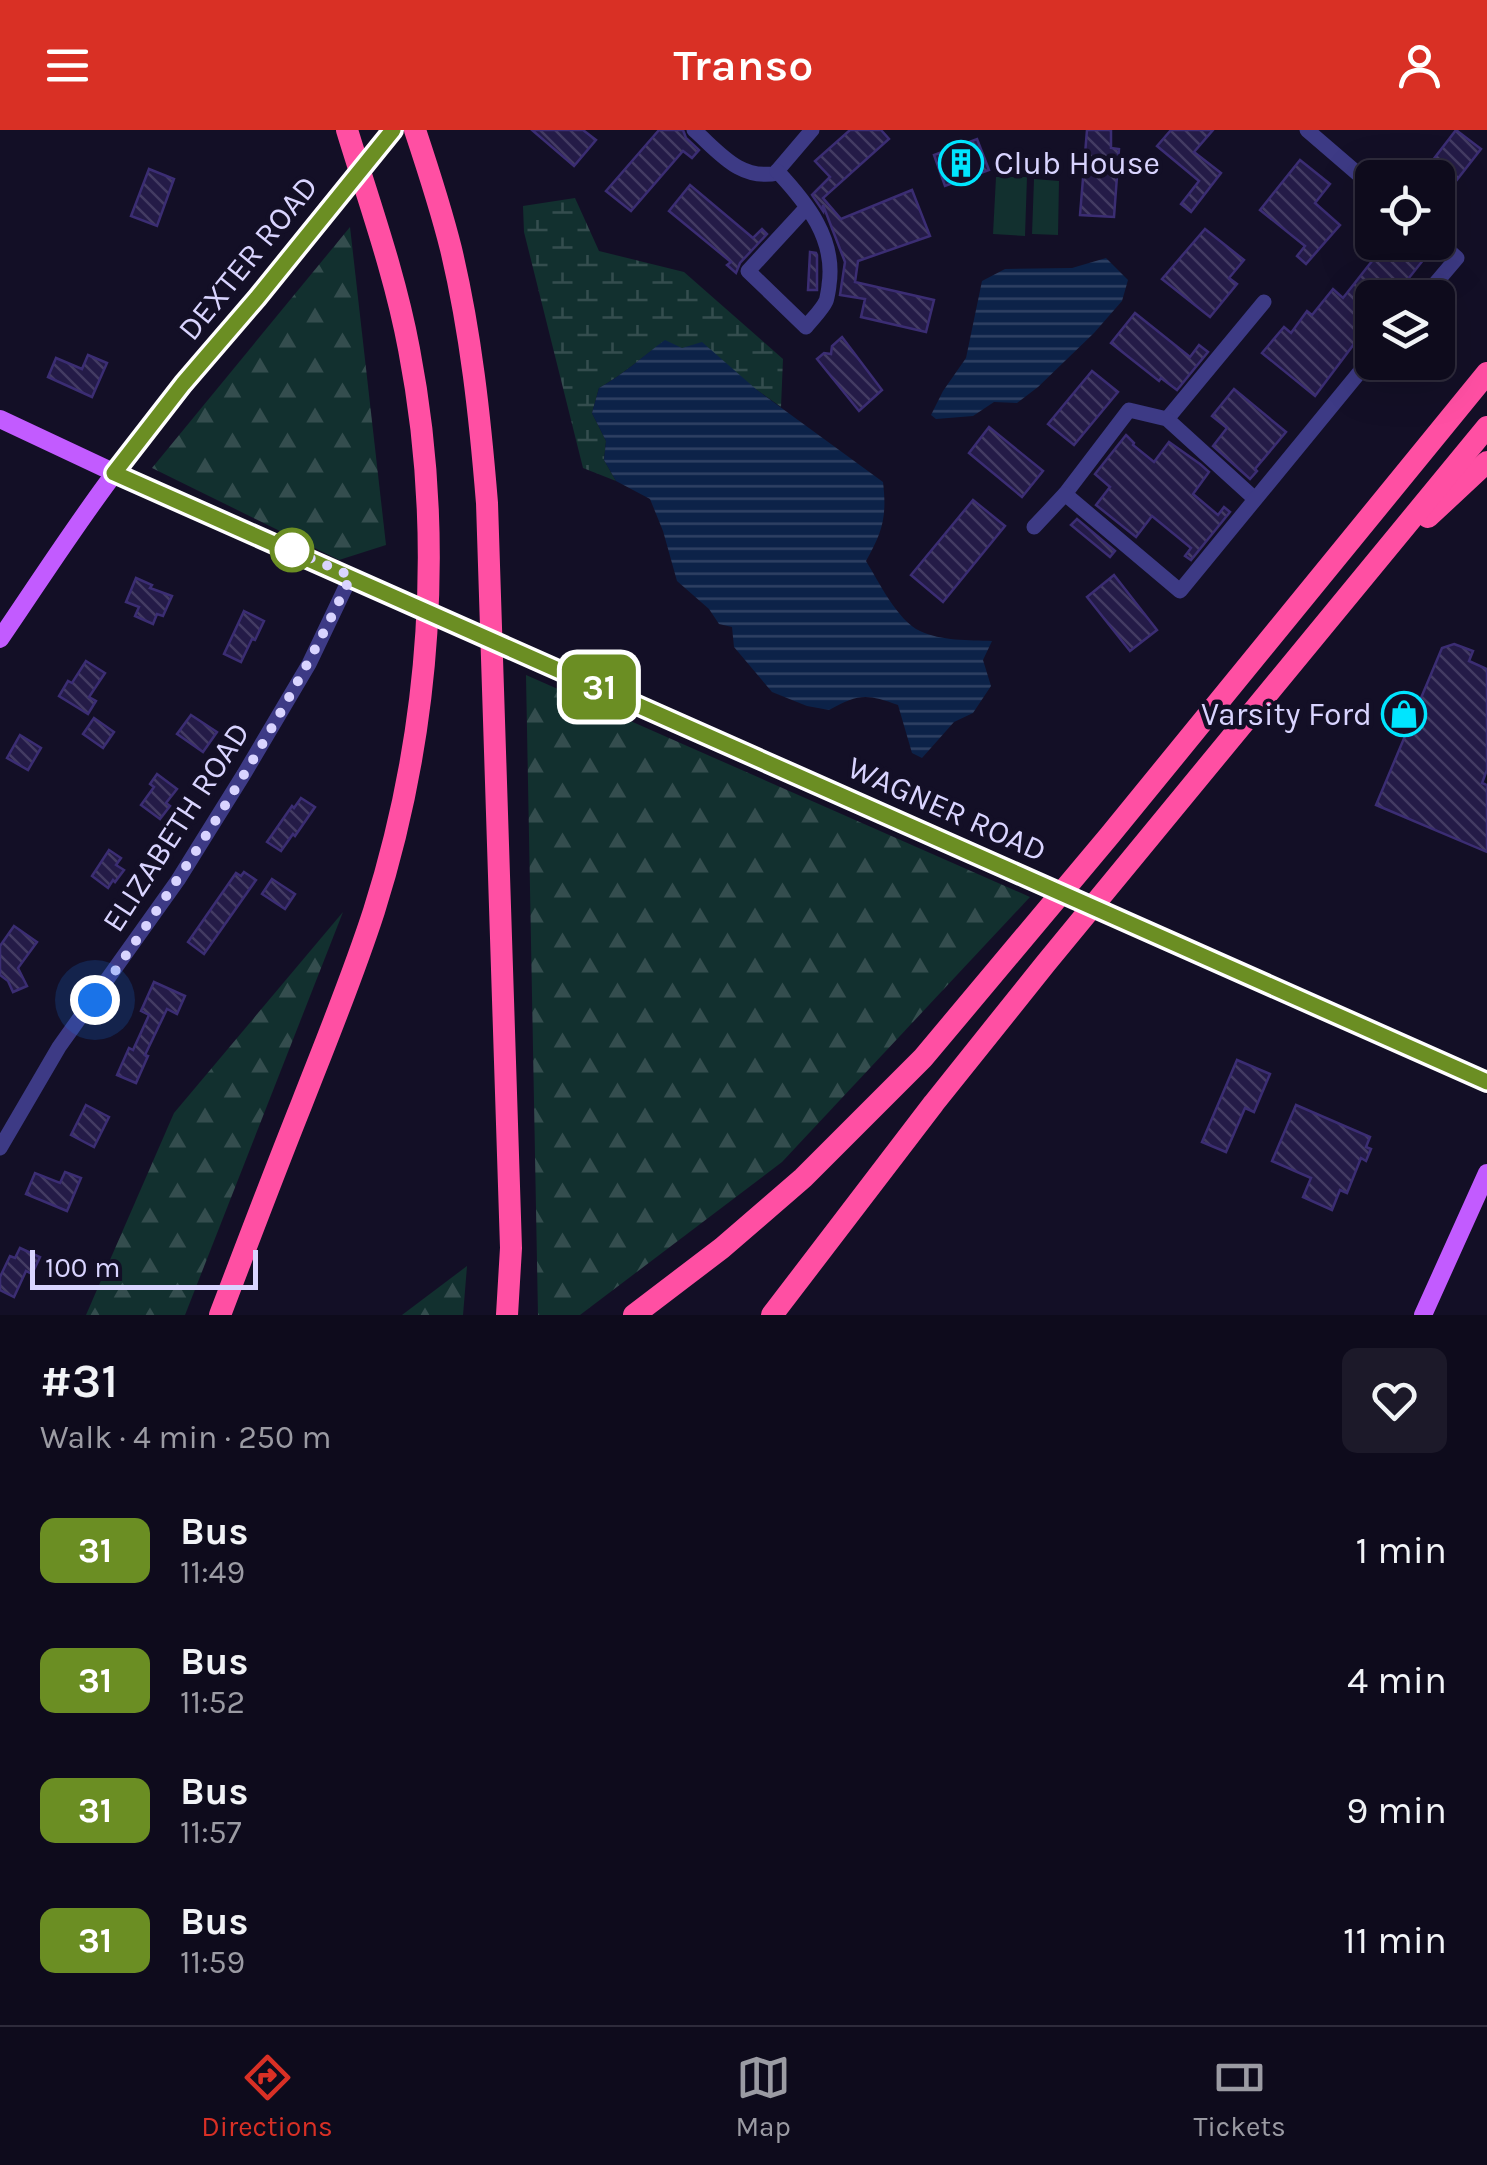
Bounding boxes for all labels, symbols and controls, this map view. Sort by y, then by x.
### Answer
icon: menu [40,38,95,93]
icon: person [1392,38,1447,93]
text: Transo [674,39,813,91]
building icon: Club House [938,140,984,186]
place label: Club House [994,145,1160,182]
map controls [1355,160,1455,380]
button: locate [1355,160,1455,260]
street label: DEXTER ROAD [171,168,325,348]
button: layers [1355,280,1455,380]
unlabelled marker [271,529,313,571]
line badge: 31 [554,654,644,720]
text: 31 [582,667,616,708]
shop icon: Varsity Ford [1381,691,1427,737]
place label: Varsity Ford [1201,696,1372,733]
street label: ELIZABETH ROAD [95,716,257,938]
street label: WAGNER ROAD [842,749,1052,869]
your location [70,975,120,1025]
scale bar [30,1245,258,1290]
text: 100 m [45,1251,120,1284]
button: heart [1342,1348,1447,1453]
text: #31 [40,1353,118,1409]
text: Walk · 4 min · 250 m [40,1419,331,1456]
text: Bus [180,1509,249,1554]
text: 1 min [1356,1528,1447,1573]
text: 31 [78,1530,112,1571]
text: 11:49 [180,1554,245,1591]
text: Bus [180,1639,249,1684]
text: 4 min [1347,1658,1447,1703]
text: 31 [78,1660,112,1701]
text: 11:52 [180,1684,245,1721]
text: Bus [180,1769,249,1814]
text: 9 min [1346,1788,1447,1833]
text: 31 [78,1790,112,1831]
text: 11:57 [180,1814,242,1851]
text: Bus [180,1899,249,1944]
text: 11 min [1343,1918,1447,1963]
text: 31 [78,1920,112,1961]
text: 11:59 [180,1944,245,1981]
tab: Directions [201,2050,333,2143]
tab: Map [735,2050,791,2143]
tab: Tickets [1193,2050,1286,2143]

